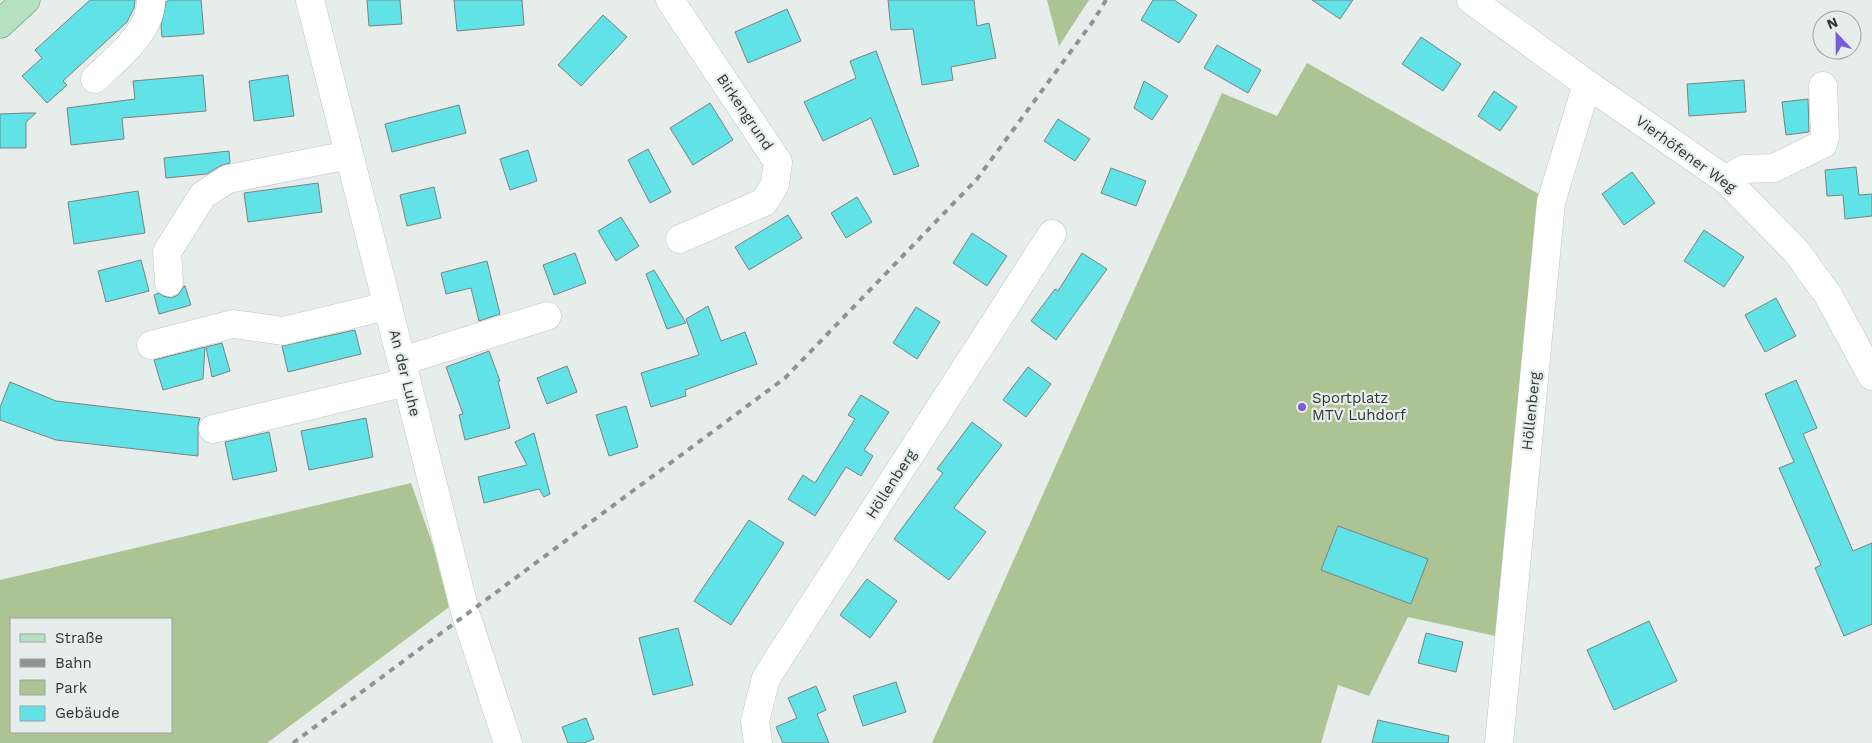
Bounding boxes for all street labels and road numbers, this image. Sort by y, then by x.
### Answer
street label: Birkengrund [713,70,777,154]
street label: Vierhöfener Weg [1632,111,1740,197]
street label: An der Luhe [385,328,425,418]
street label: Höllenberg [1518,371,1544,451]
street label: Höllenberg [862,446,920,522]

